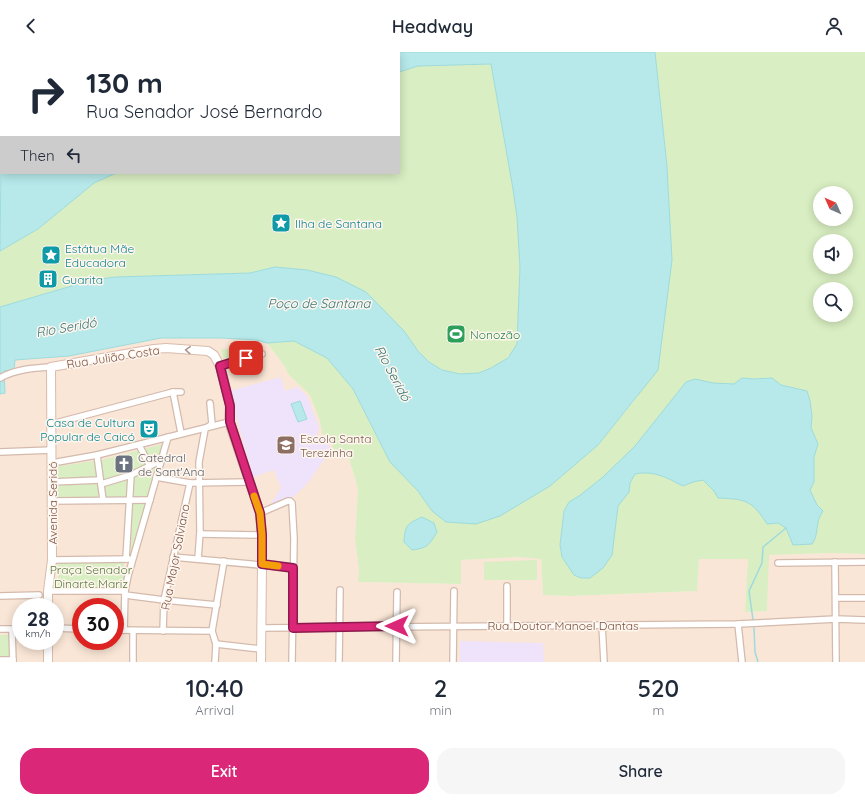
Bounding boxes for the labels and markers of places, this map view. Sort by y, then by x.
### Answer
place icon: Ilha de Santana [270,212,292,234]
place label: Ilha de Santana [295,216,382,231]
place label: Estátua Mãe Educadora [65,241,134,270]
place icon: Estátua Mãe Educadora [40,244,62,266]
building icon: Guarita [37,268,59,290]
place label: Guarita [62,272,103,287]
sports icon: Nonozão [445,323,467,345]
place label: Nonozão [470,327,520,342]
pin [229,341,263,375]
place label: Casa de Cultura Popular de Caicó [40,415,135,444]
theatre icon: Casa de Cultura Popular de Caicó [138,418,160,440]
place label: Escola Santa Terezinha [300,431,372,460]
school or university icon: Escola Santa Terezinha [275,434,297,456]
place label: Catedral de Sant'Ana [138,450,205,479]
church icon: Catedral de Sant'Ana [113,453,135,475]

